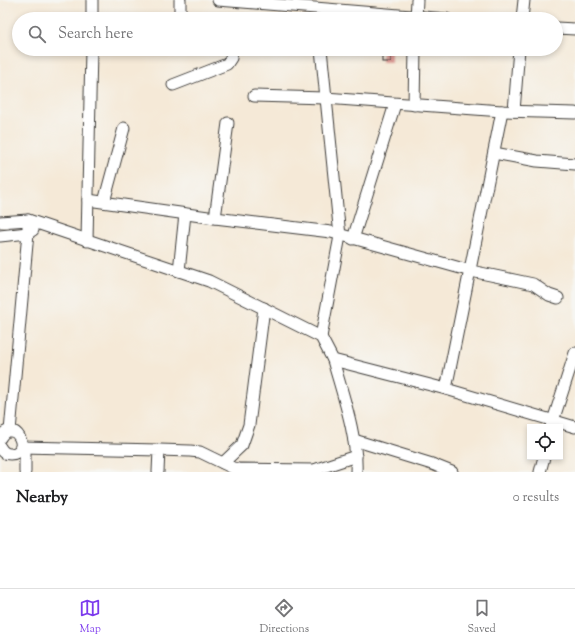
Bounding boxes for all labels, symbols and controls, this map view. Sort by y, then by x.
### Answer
search box [12,12,563,56]
icon: search [26,23,48,45]
text: Search here [58,24,133,45]
map controls [527,424,563,460]
button: locate [527,424,563,460]
text: Nearby [16,486,68,510]
text: 0 results [513,489,559,507]
tab: Map [79,597,101,637]
tab: Directions [260,597,309,637]
tab: Saved [468,597,496,637]

